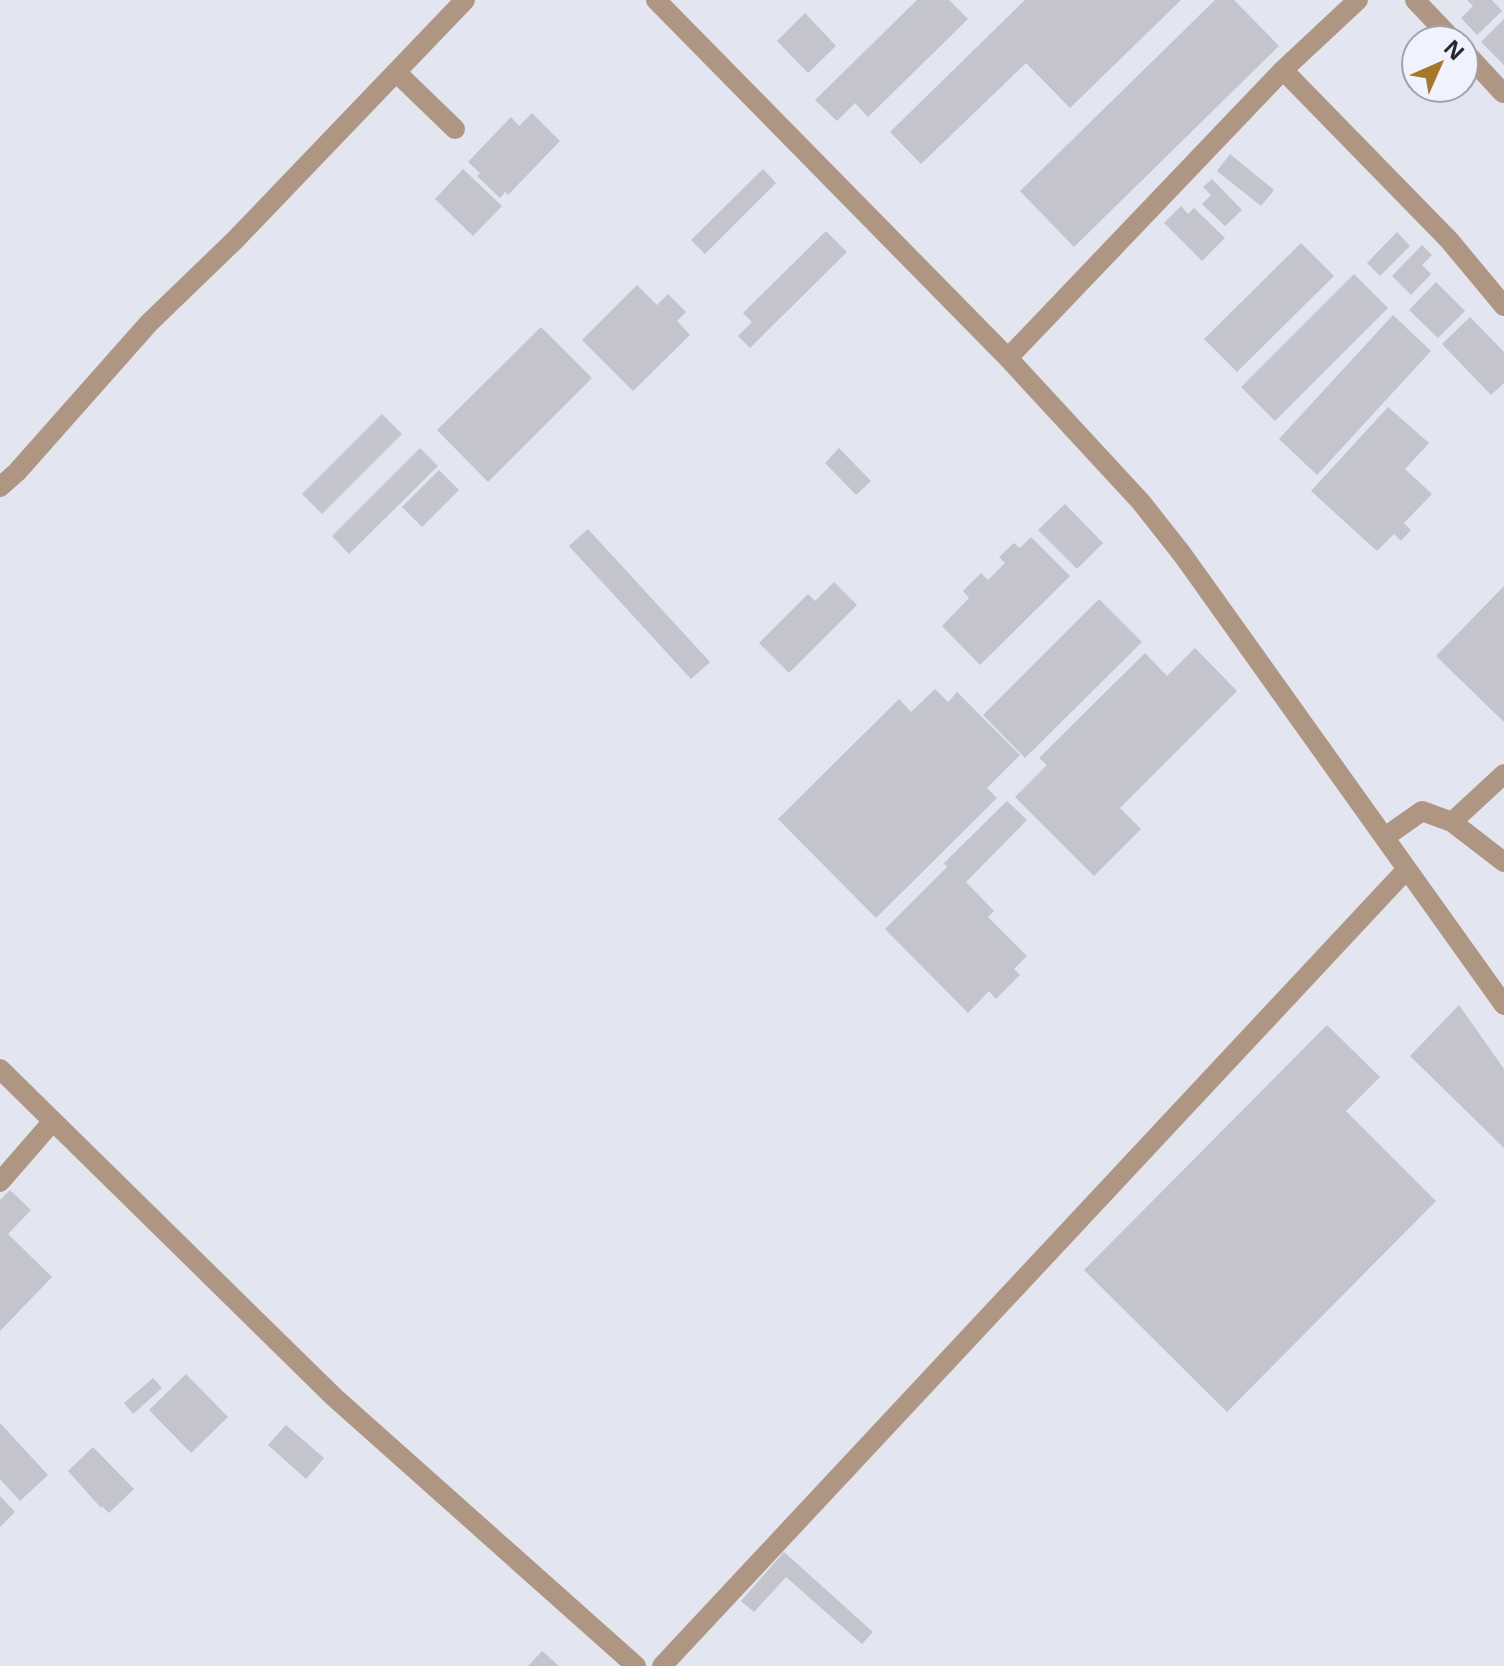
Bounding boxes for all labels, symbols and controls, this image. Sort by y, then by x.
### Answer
north arrow [1400,24,1480,104]
text: N [1438,32,1472,66]

